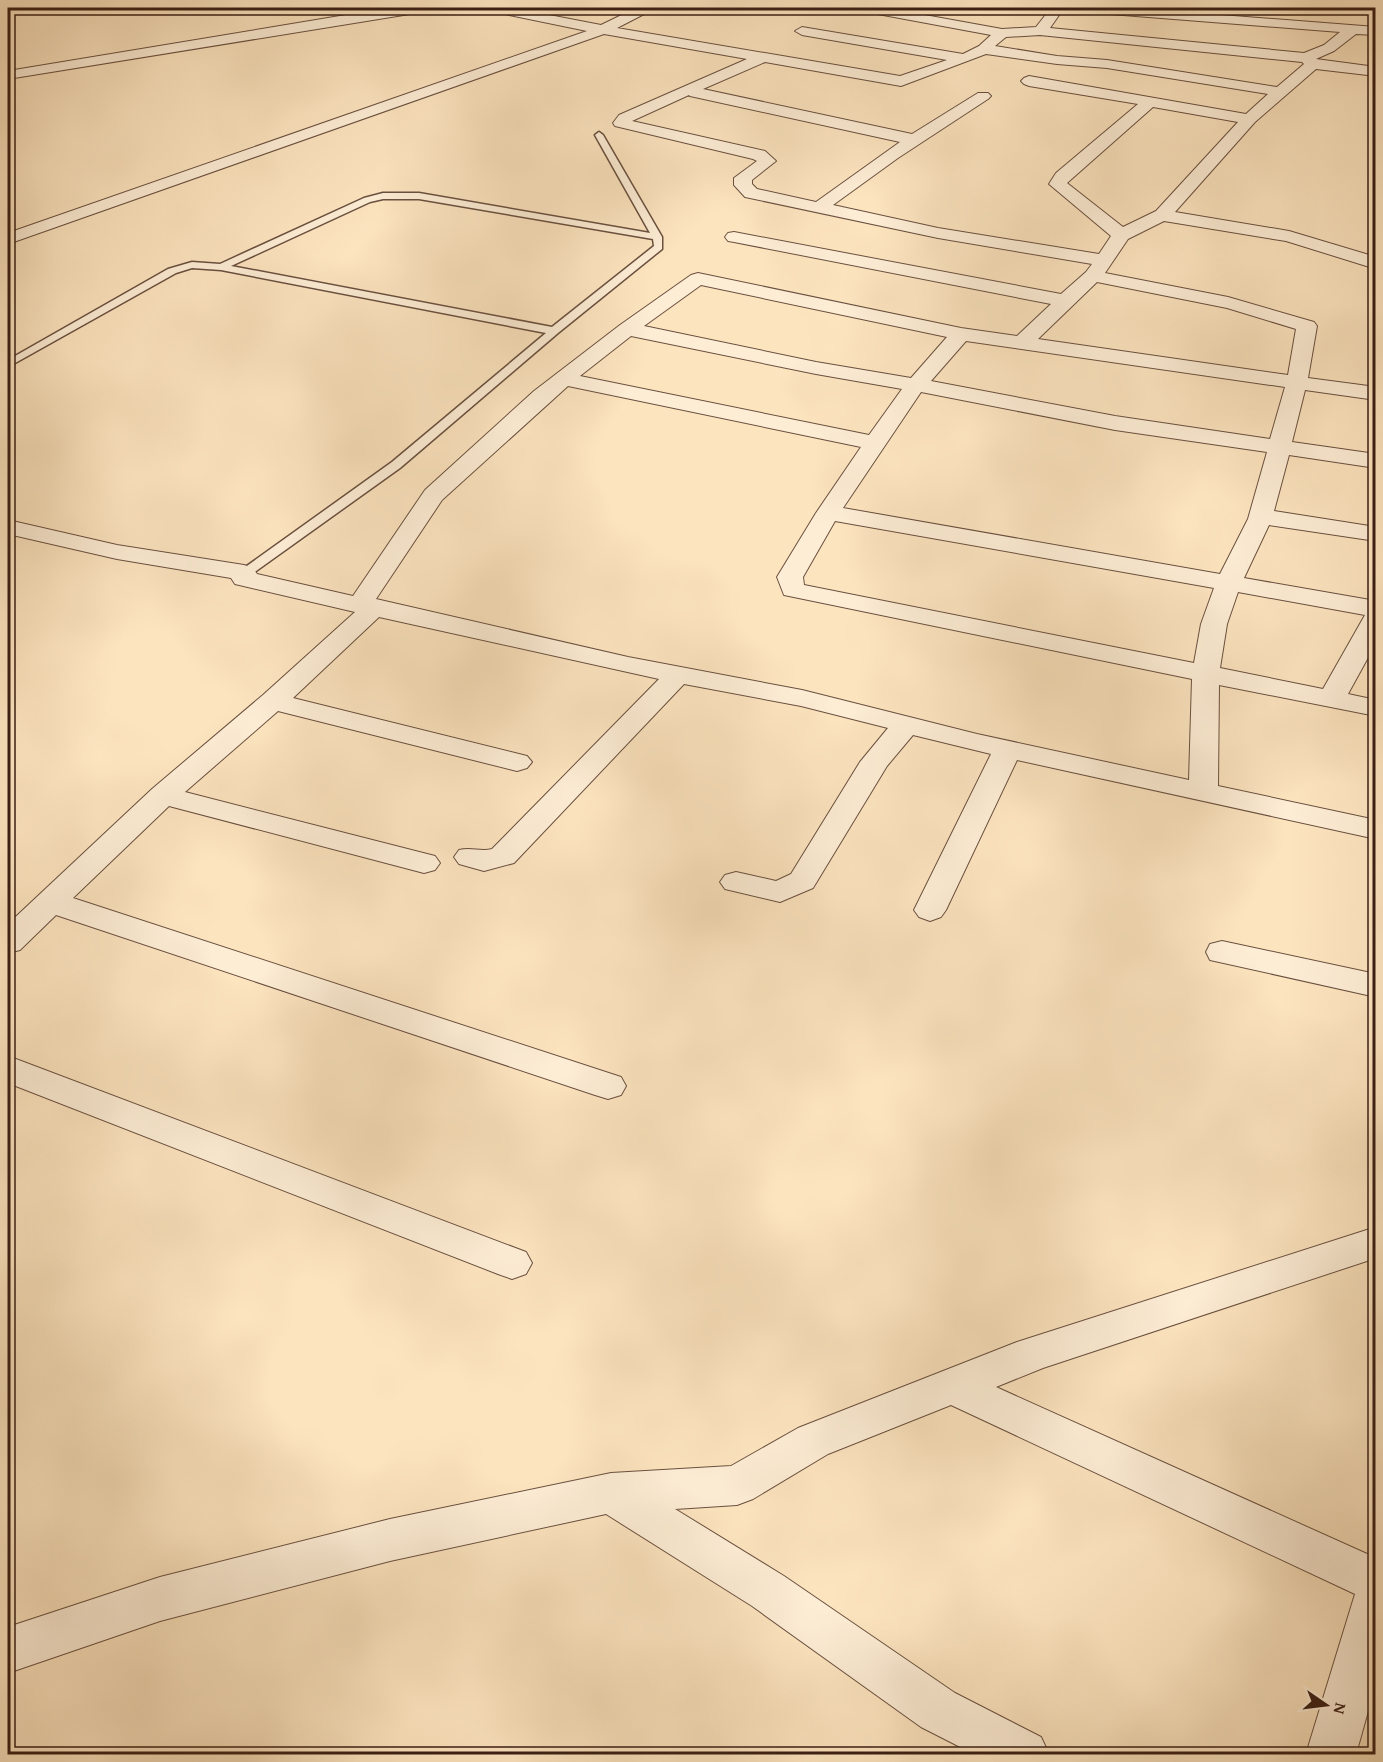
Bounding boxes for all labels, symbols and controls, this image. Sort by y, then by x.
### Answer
north arrow [1296,1675,1356,1735]
text: N [1328,1701,1353,1717]

